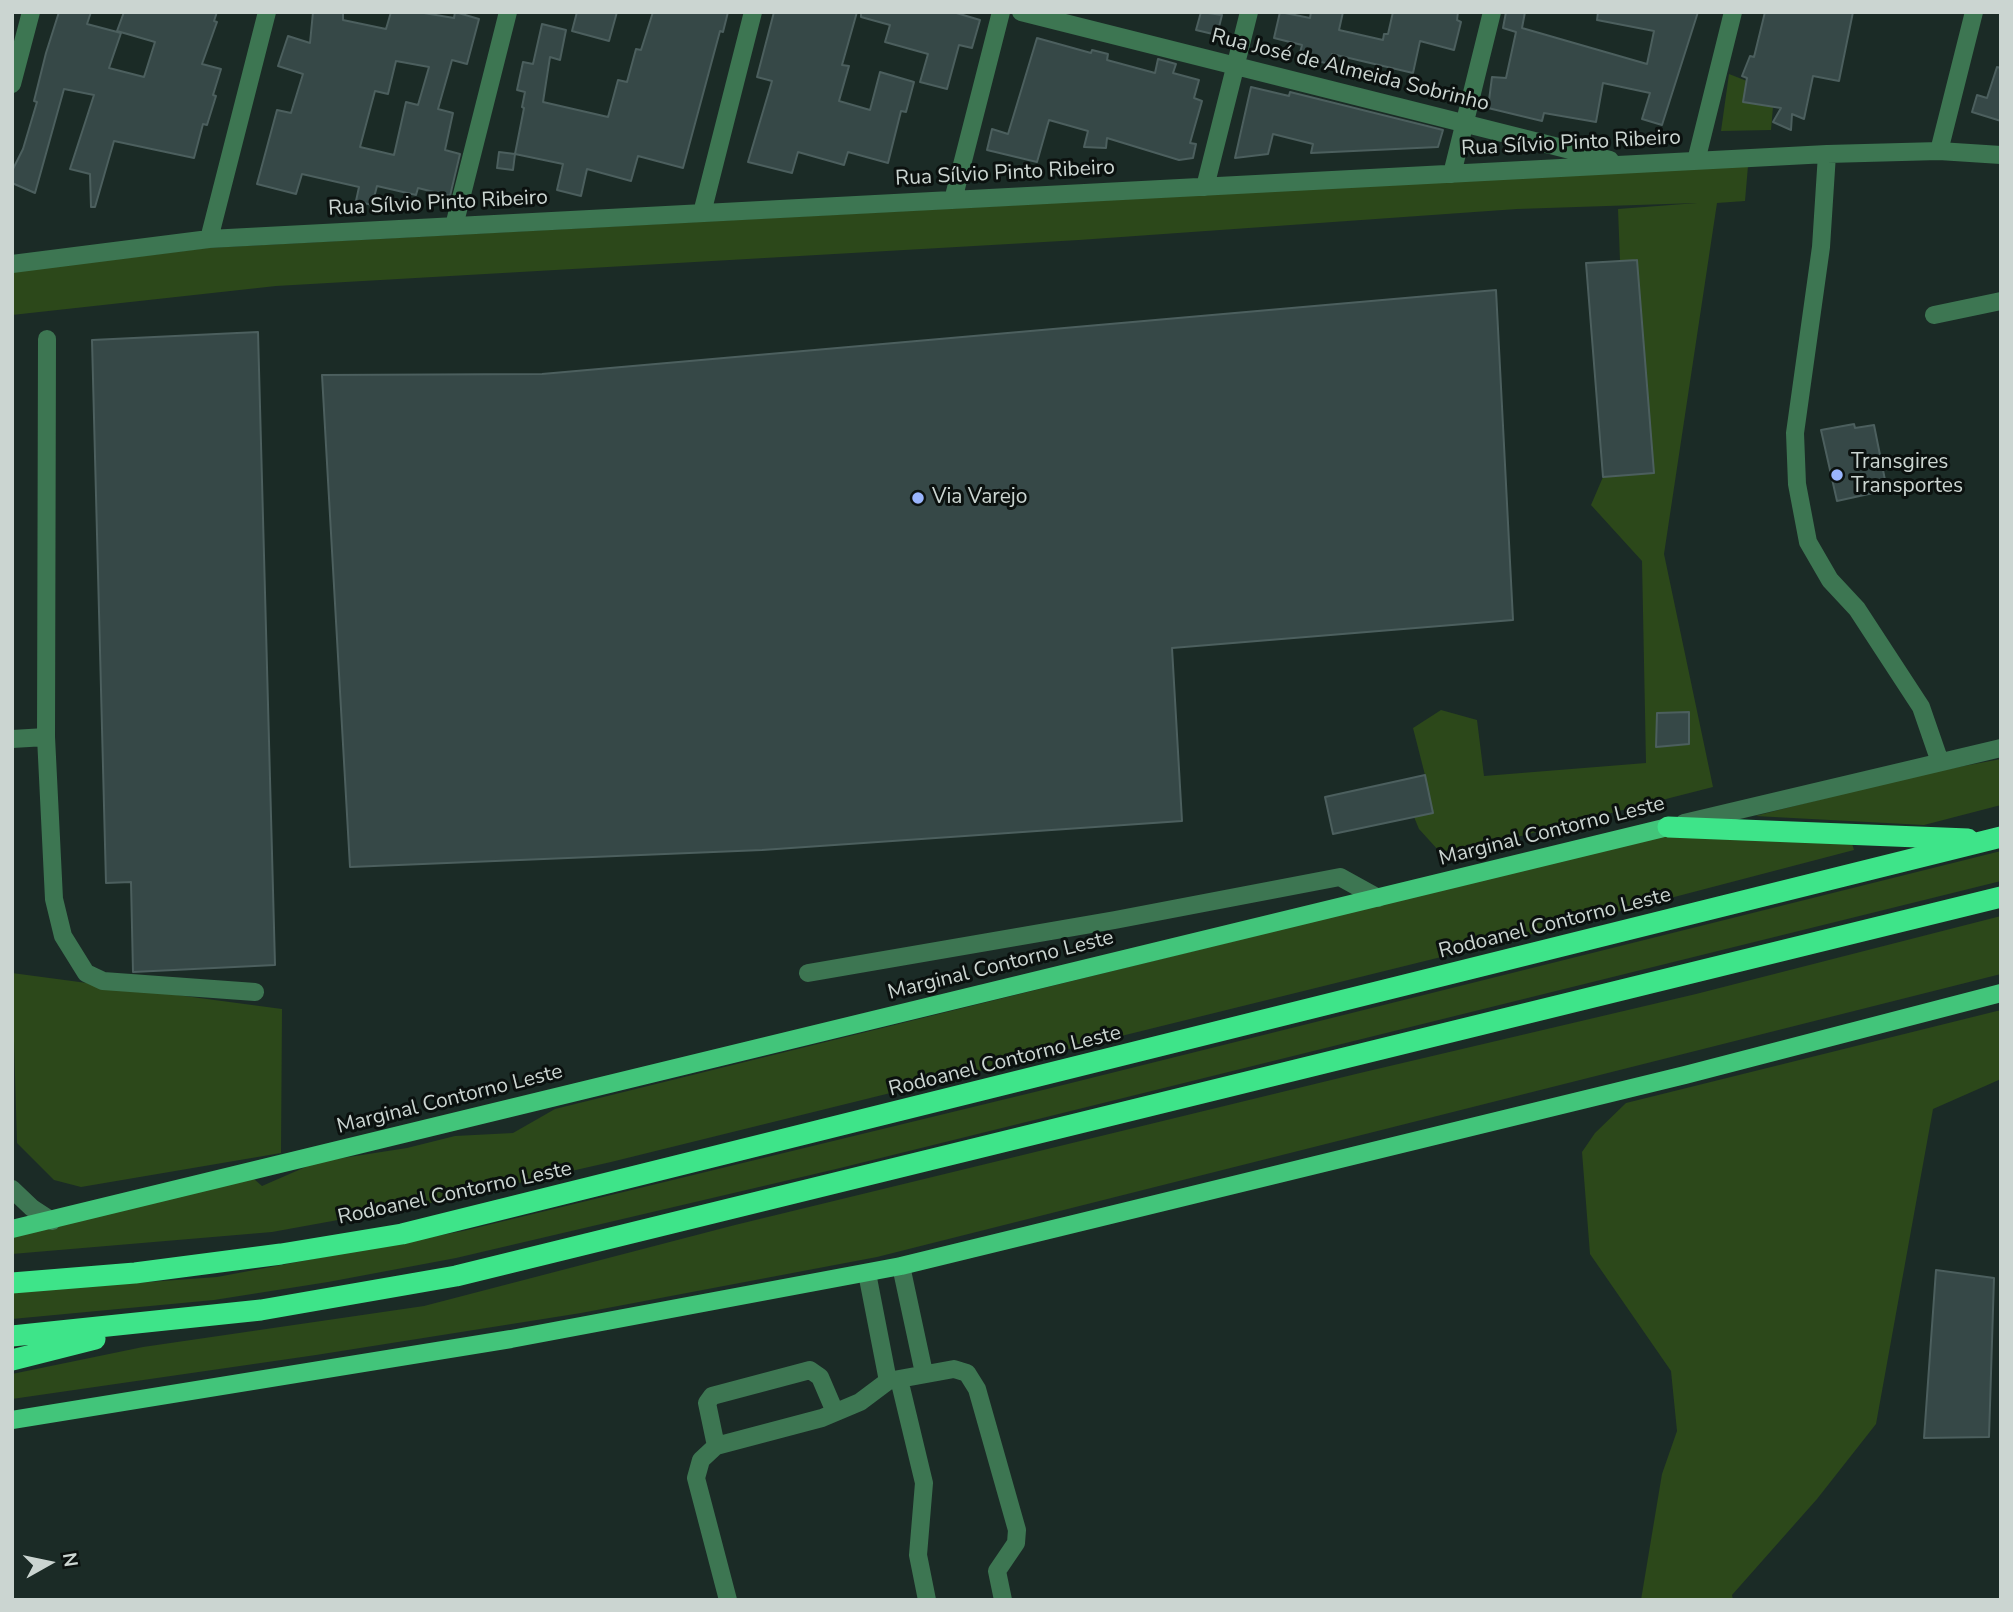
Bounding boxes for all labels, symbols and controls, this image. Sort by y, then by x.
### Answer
street label: Rua José de Almeida Sobrinho [1208,24,1492,118]
street label: Rua Sílvio Pinto Ribeiro [1461,126,1681,162]
street label: Rua Sílvio Pinto Ribeiro [895,156,1115,192]
street label: Rua Sílvio Pinto Ribeiro [328,186,548,222]
place label: Transgires Transportes [1851,450,1963,500]
marker: Transgires Transportes [1829,467,1845,483]
place label: Via Varejo [932,485,1027,511]
marker: Via Varejo [910,490,926,506]
street label: Marginal Contorno Leste [1437,792,1667,872]
street label: Rodoanel Contorno Leste [1436,883,1674,965]
street label: Marginal Contorno Leste [886,926,1116,1006]
street label: Rodoanel Contorno Leste [886,1021,1124,1103]
street label: Marginal Contorno Leste [335,1060,565,1140]
street label: Rodoanel Contorno Leste [336,1157,574,1231]
north arrow [14,1528,84,1598]
text: N [56,1551,84,1569]

